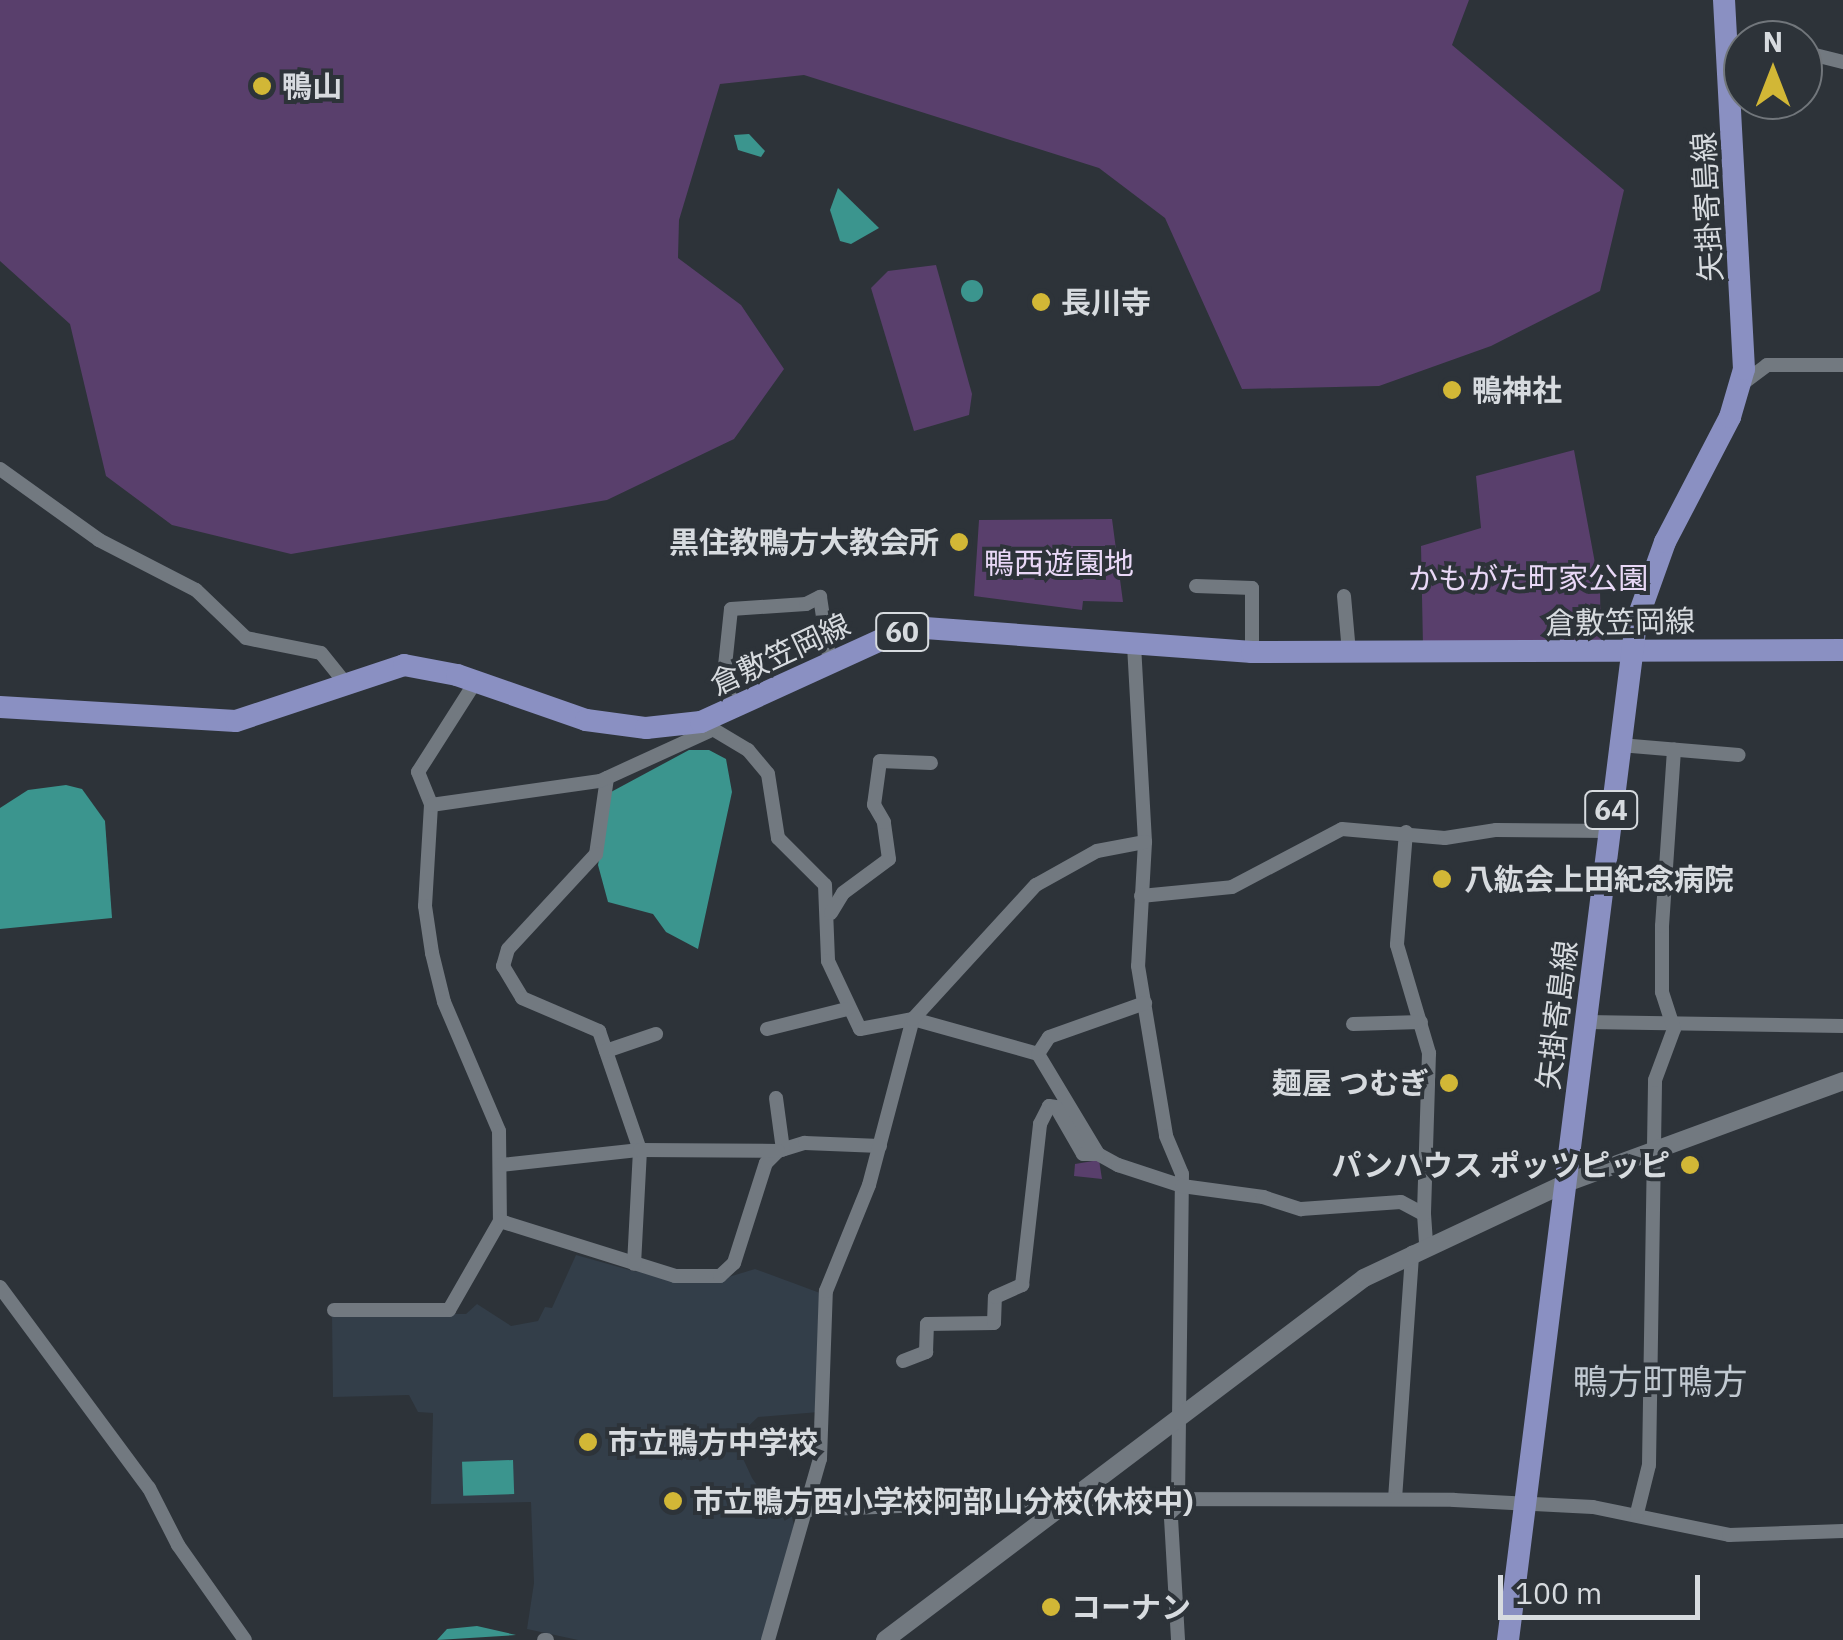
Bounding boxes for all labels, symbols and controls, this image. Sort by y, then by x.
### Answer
north arrow [1723,20,1823,120]
text: N [1763,23,1783,60]
place label: 鴨山 [282,68,342,104]
marker: 鴨山 [251,75,273,97]
street label: 矢掛寄島線 [1685,131,1729,283]
place label: 長川寺 [1061,284,1151,320]
marker: 長川寺 [1030,291,1052,313]
place label: 鴨神社 [1472,372,1562,408]
marker: 鴨神社 [1441,379,1463,401]
place label: 黒住教鴨方大教会所 [669,524,939,560]
marker: 黒住教鴨方大教会所 [948,531,970,553]
park label: 鴨西遊園地 [984,545,1134,581]
park label: かもがた町家公園 [1408,560,1648,596]
street label: 倉敷笠岡線 [1545,603,1695,641]
street label: 倉敷笠岡線 [704,606,856,702]
road number: 60 [874,609,930,655]
road number: 64 [1584,787,1638,833]
place label: 八紘会上田紀念病院 [1464,861,1734,897]
marker: 八紘会上田紀念病院 [1429,866,1455,892]
street label: 矢掛寄島線 [1530,938,1584,1092]
place label: 麺屋 つむぎ [1272,1065,1429,1101]
marker: 麺屋 つむぎ [1438,1072,1460,1094]
place label: パンハウス ポッツピッピ [1333,1147,1670,1183]
marker: パンハウス ポッツピッピ [1679,1154,1701,1176]
district label: 鴨方町鴨方 [1573,1360,1747,1402]
place label: 市立鴨方中学校 [608,1424,818,1460]
marker: 市立鴨方中学校 [577,1431,599,1453]
place label: 市立鴨方西小学校阿部山分校(休校中) [693,1483,1193,1519]
marker: 市立鴨方西小学校阿部山分校(休校中) [662,1490,684,1512]
scale bar [1503,1555,1706,1617]
text: 100 m [1515,1573,1602,1612]
place label: コーナン [1071,1589,1191,1625]
marker: コーナン [1040,1596,1062,1618]

